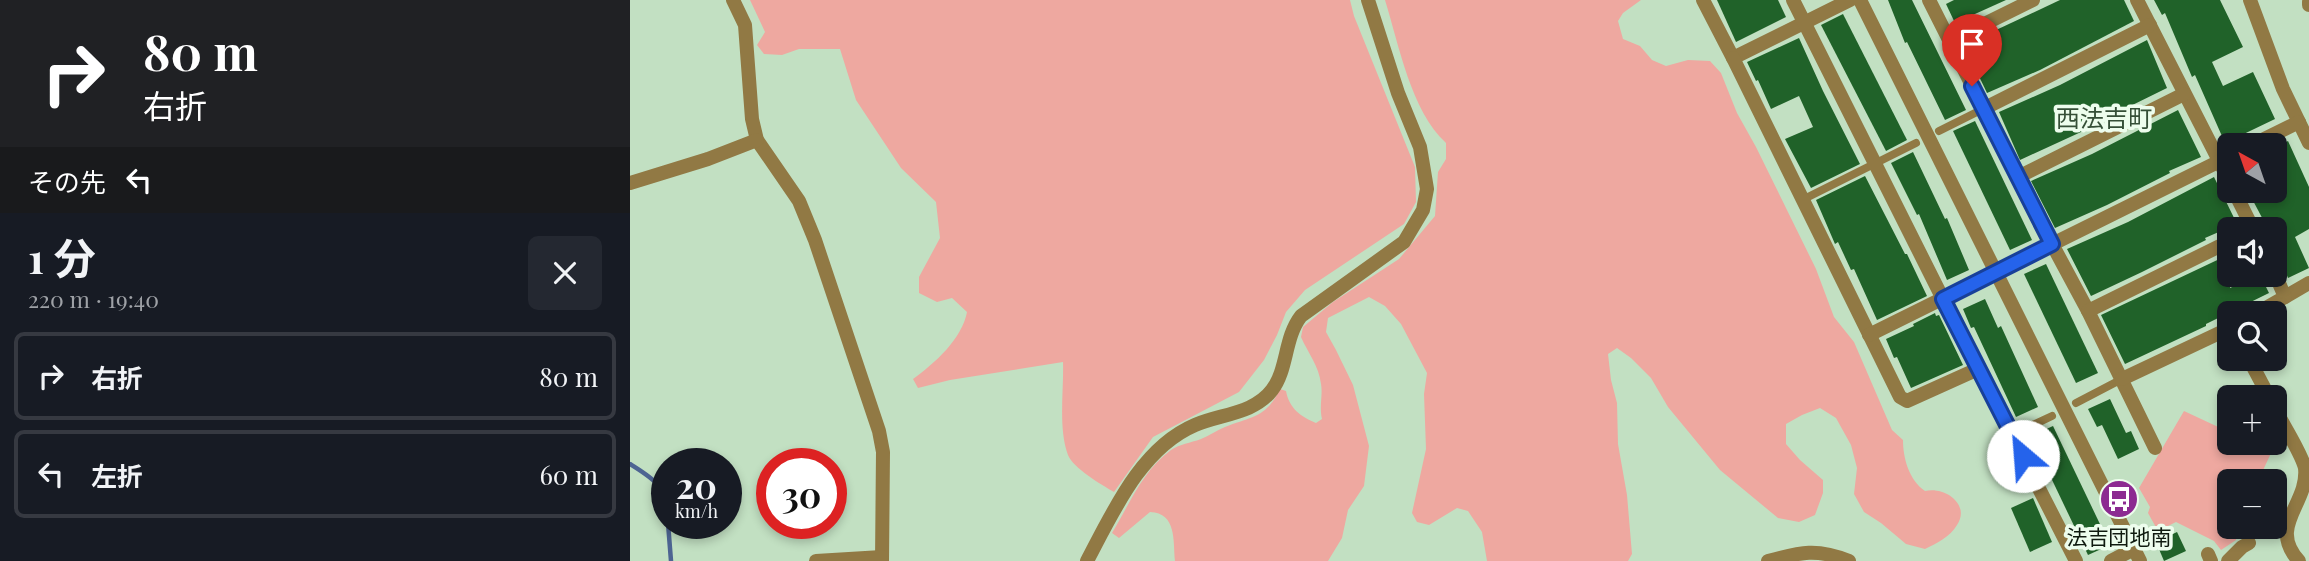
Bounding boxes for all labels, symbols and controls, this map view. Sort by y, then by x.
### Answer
pin [1942,14,2002,86]
text: 80 m [143,18,258,83]
icon: arrive [1953,25,1991,63]
icon: right [28,28,119,119]
text: 右折 [143,83,207,126]
district label: 西法吉町 [2056,101,2152,133]
north arrow [2217,133,2287,203]
map controls [2217,133,2287,539]
icon: left [120,161,158,199]
text: その先 [28,164,106,199]
button: sound [2217,217,2287,287]
text: 1 分 [28,229,96,285]
button: close [528,236,602,310]
text: 220 m · 19:40 [28,283,159,314]
button: search [2217,301,2287,371]
icon: right [32,357,70,395]
text: 80 m [539,359,598,394]
text: 右折 [91,360,143,395]
button: + [2217,385,2287,455]
position arrow [1986,419,2060,493]
speed limit sign: 30 [756,448,847,539]
icon: left [32,455,70,493]
text: 60 m [539,457,598,492]
text: 左折 [91,458,143,493]
text: 20 [676,461,717,508]
button: − [2217,469,2287,539]
bus stop icon: 法吉団地南 [2098,478,2140,520]
text: km/h [675,499,718,523]
place label: 法吉団地南 [2067,522,2172,550]

